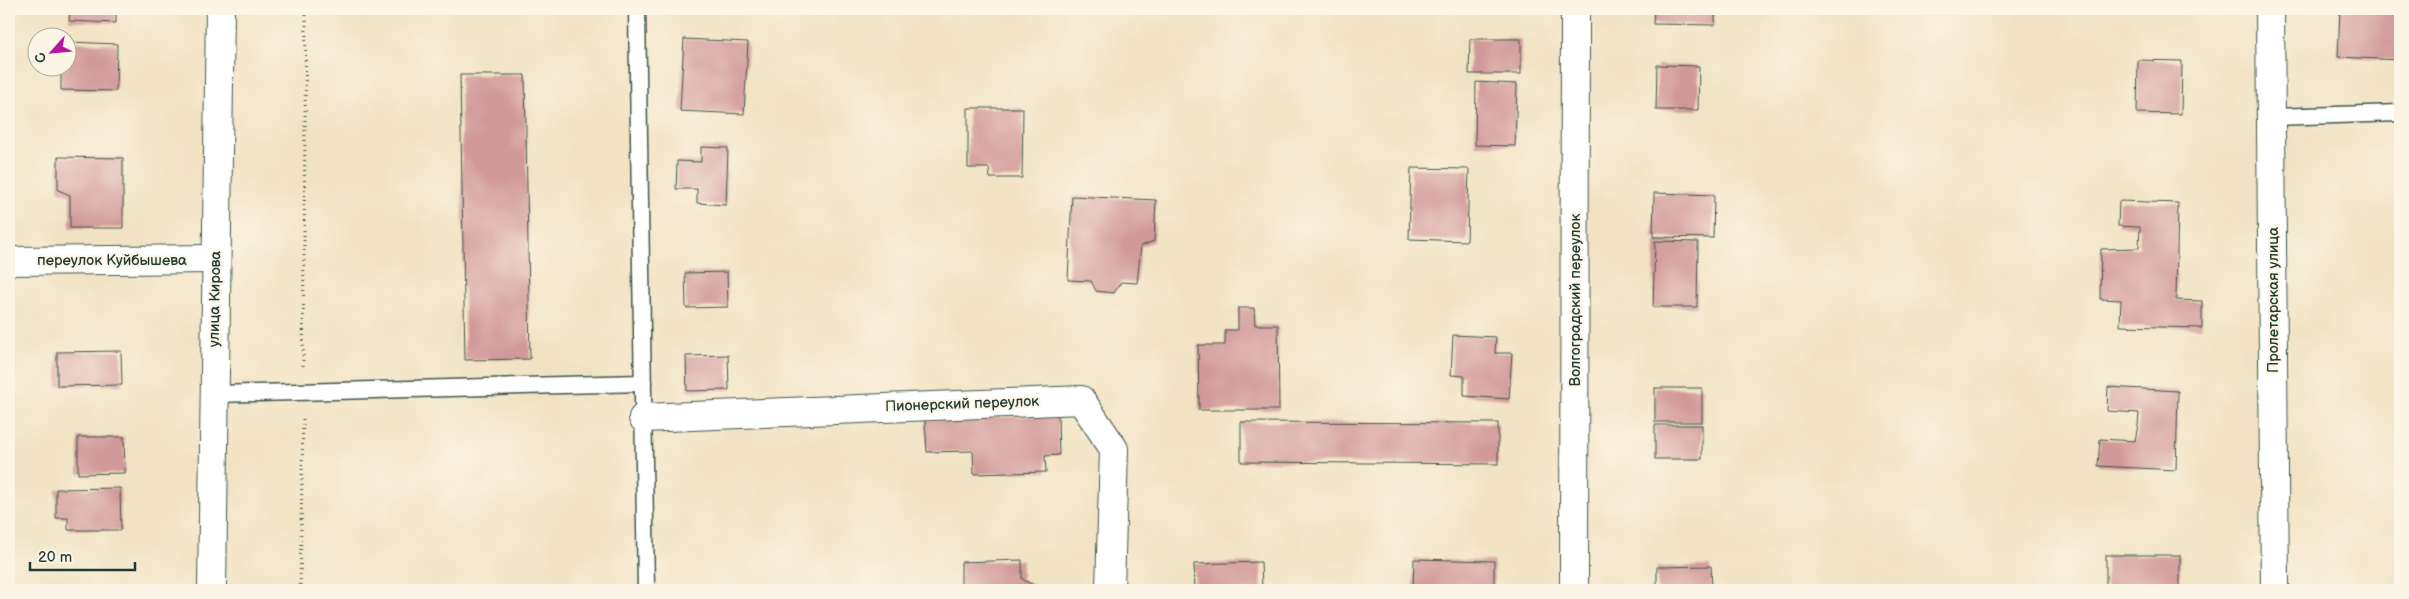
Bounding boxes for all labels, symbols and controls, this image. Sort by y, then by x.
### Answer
north arrow [28,28,78,78]
text: С [31,49,51,66]
street label: Волгоградский переулок [1566,214,1585,386]
street label: Пролетарская улица [2264,227,2283,373]
street label: улица Кирова [205,250,225,347]
street label: переулок Куйбышева [37,251,187,270]
street label: Пионерский переулок [885,392,1039,416]
scale bar [30,539,135,571]
text: 20 m [38,548,72,567]

